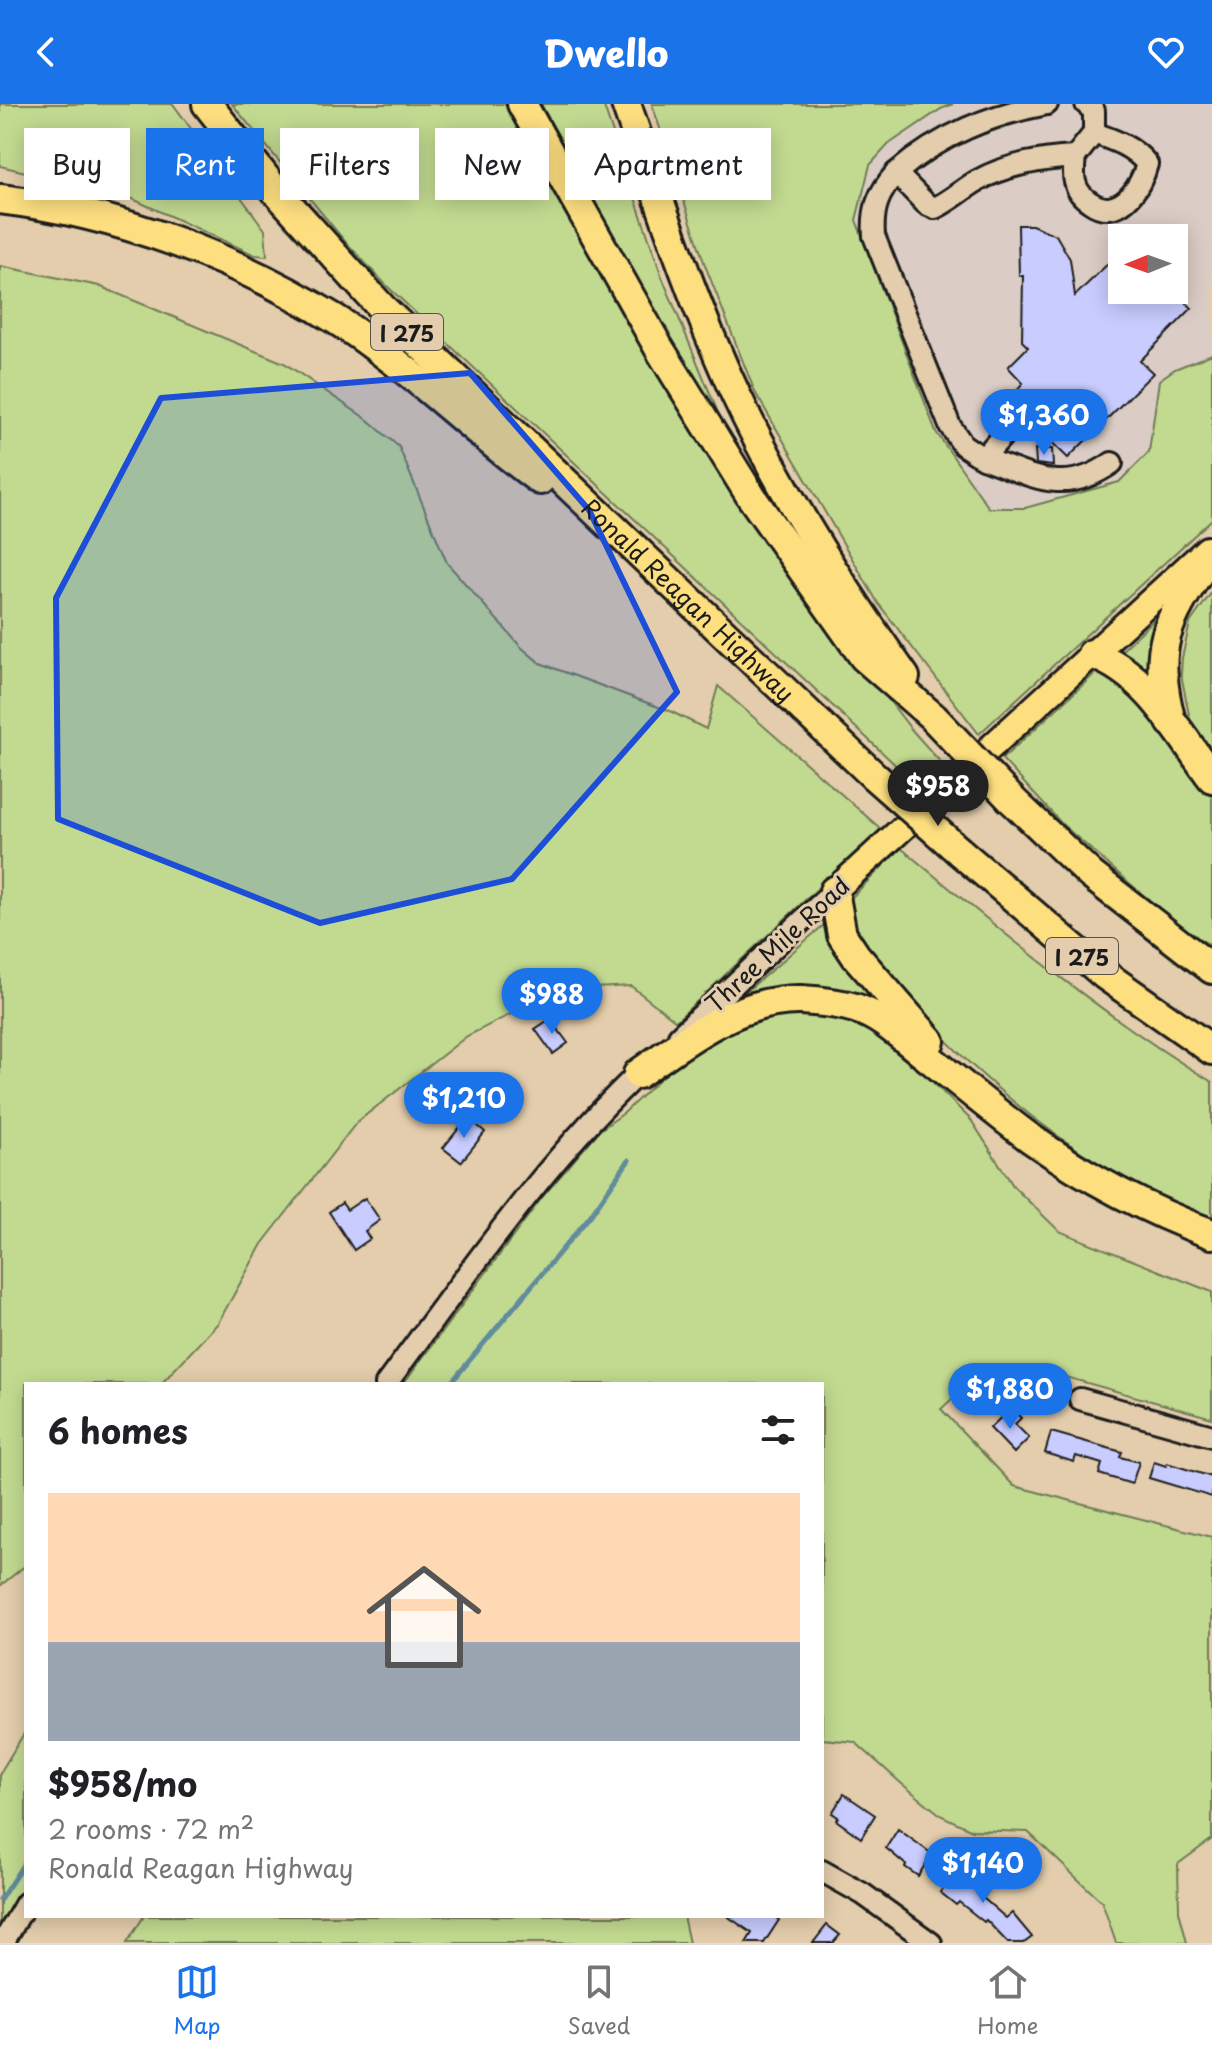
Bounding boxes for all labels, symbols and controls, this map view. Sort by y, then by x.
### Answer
text: Dwello [544,25,668,79]
icon: back [24,30,68,74]
icon: heart [1144,30,1188,74]
chip: Buy [24,128,130,200]
chip: Rent [146,128,264,200]
chip: Filters [280,128,419,200]
chip: New [435,128,549,200]
chip: Apartment [565,128,771,200]
north arrow [1108,224,1188,304]
map controls [1108,224,1188,304]
road number: I 275 [371,314,443,350]
pin: $1,360 [979,389,1109,457]
text: $1,360 [999,395,1089,434]
street label: Ronald Reagan Highway [574,489,803,710]
pin: $958 [891,760,985,828]
text: $958 [906,766,970,805]
street label: Three Mile Road [697,867,857,1021]
road number: I 275 [1046,938,1118,974]
pin: $988 [505,968,599,1036]
text: $988 [520,974,584,1013]
pin: $1,210 [399,1072,529,1140]
text: $1,210 [422,1078,506,1117]
pin: $1,880 [945,1363,1075,1431]
text: $1,880 [966,1369,1054,1408]
text: 6 homes [48,1404,188,1456]
icon: filters [756,1408,800,1452]
icon: home [352,1545,496,1689]
text: $958/mo [48,1757,197,1809]
text: 2 rooms · 72 m² [48,1809,254,1848]
pin: $1,140 [918,1837,1048,1905]
text: $1,140 [942,1843,1024,1882]
text: Ronald Reagan Highway [48,1848,353,1887]
tab: Map [174,1960,221,2041]
tab: Saved [568,1960,630,2041]
tab: Home [977,1960,1038,2041]

